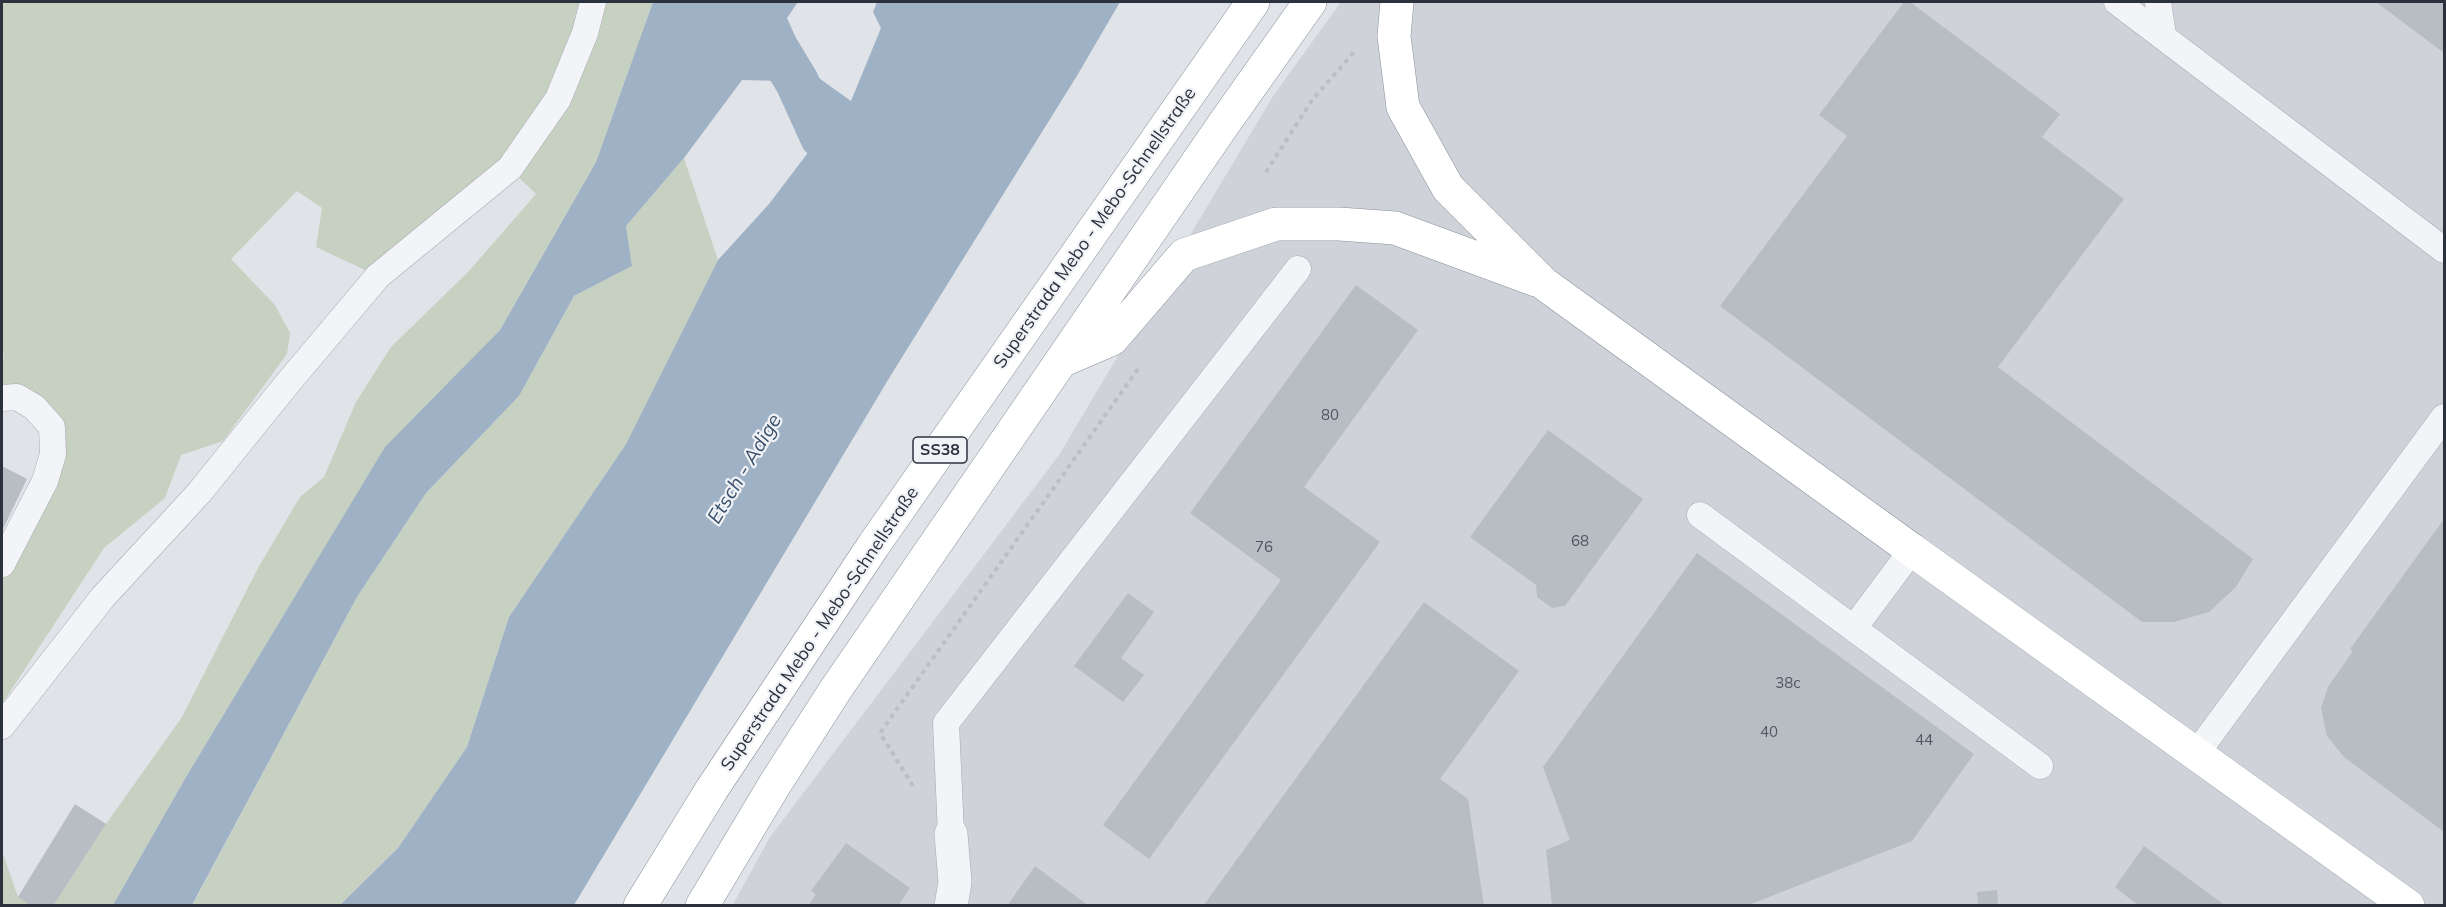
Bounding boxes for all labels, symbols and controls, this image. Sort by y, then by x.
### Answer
street label: Superstrada Mebo - Mebo-Schnellstraße [989,83,1201,373]
house number: 80 [1321,406,1339,424]
water label: Etsch - Adige [703,410,787,528]
road number: SS38 [913,437,967,463]
street label: Superstrada Mebo - Mebo-Schnellstraße [717,483,923,775]
house number: 68 [1571,532,1589,550]
house number: 76 [1255,538,1273,556]
house number: 38c [1775,674,1801,692]
house number: 40 [1760,723,1778,741]
house number: 44 [1915,731,1933,749]

